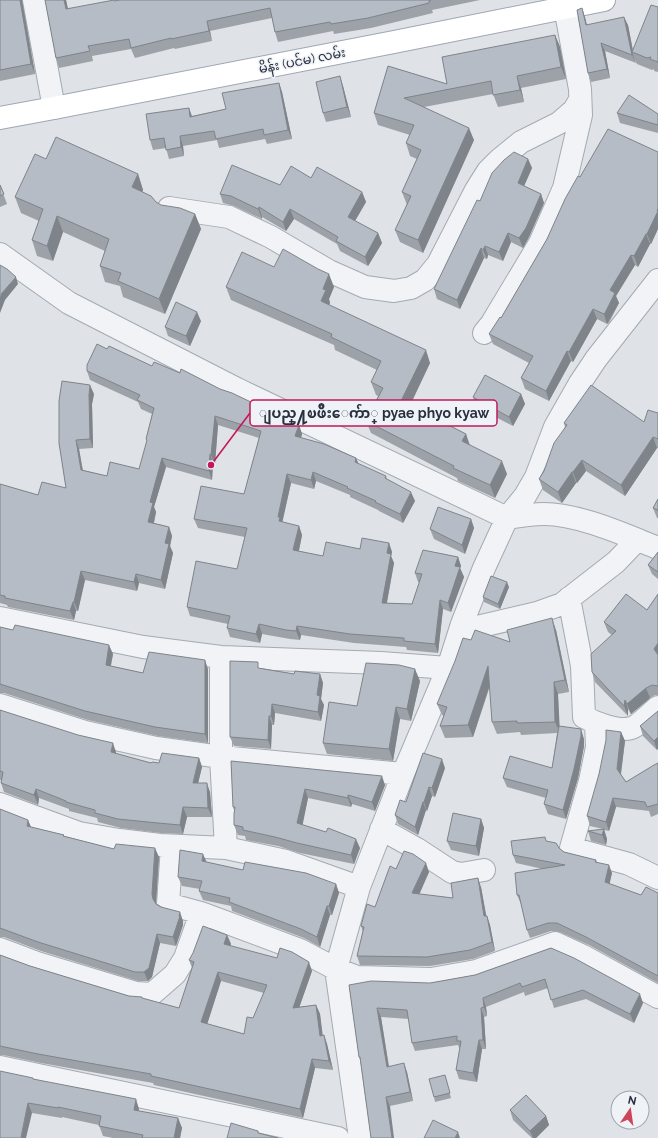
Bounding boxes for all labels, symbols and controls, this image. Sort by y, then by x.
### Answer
street label: မိန်း (ပင်မ) လမ်း [257,44,347,79]
callout: ျပည္႔ၿဖိဳးေက်ာ္ pyae phyo kyaw [250,400,497,426]
text: ျပည္႔ၿဖိဳးေက်ာ္ pyae phyo kyaw [259,403,489,426]
north arrow [610,1090,650,1130]
text: N [627,1093,638,1108]

